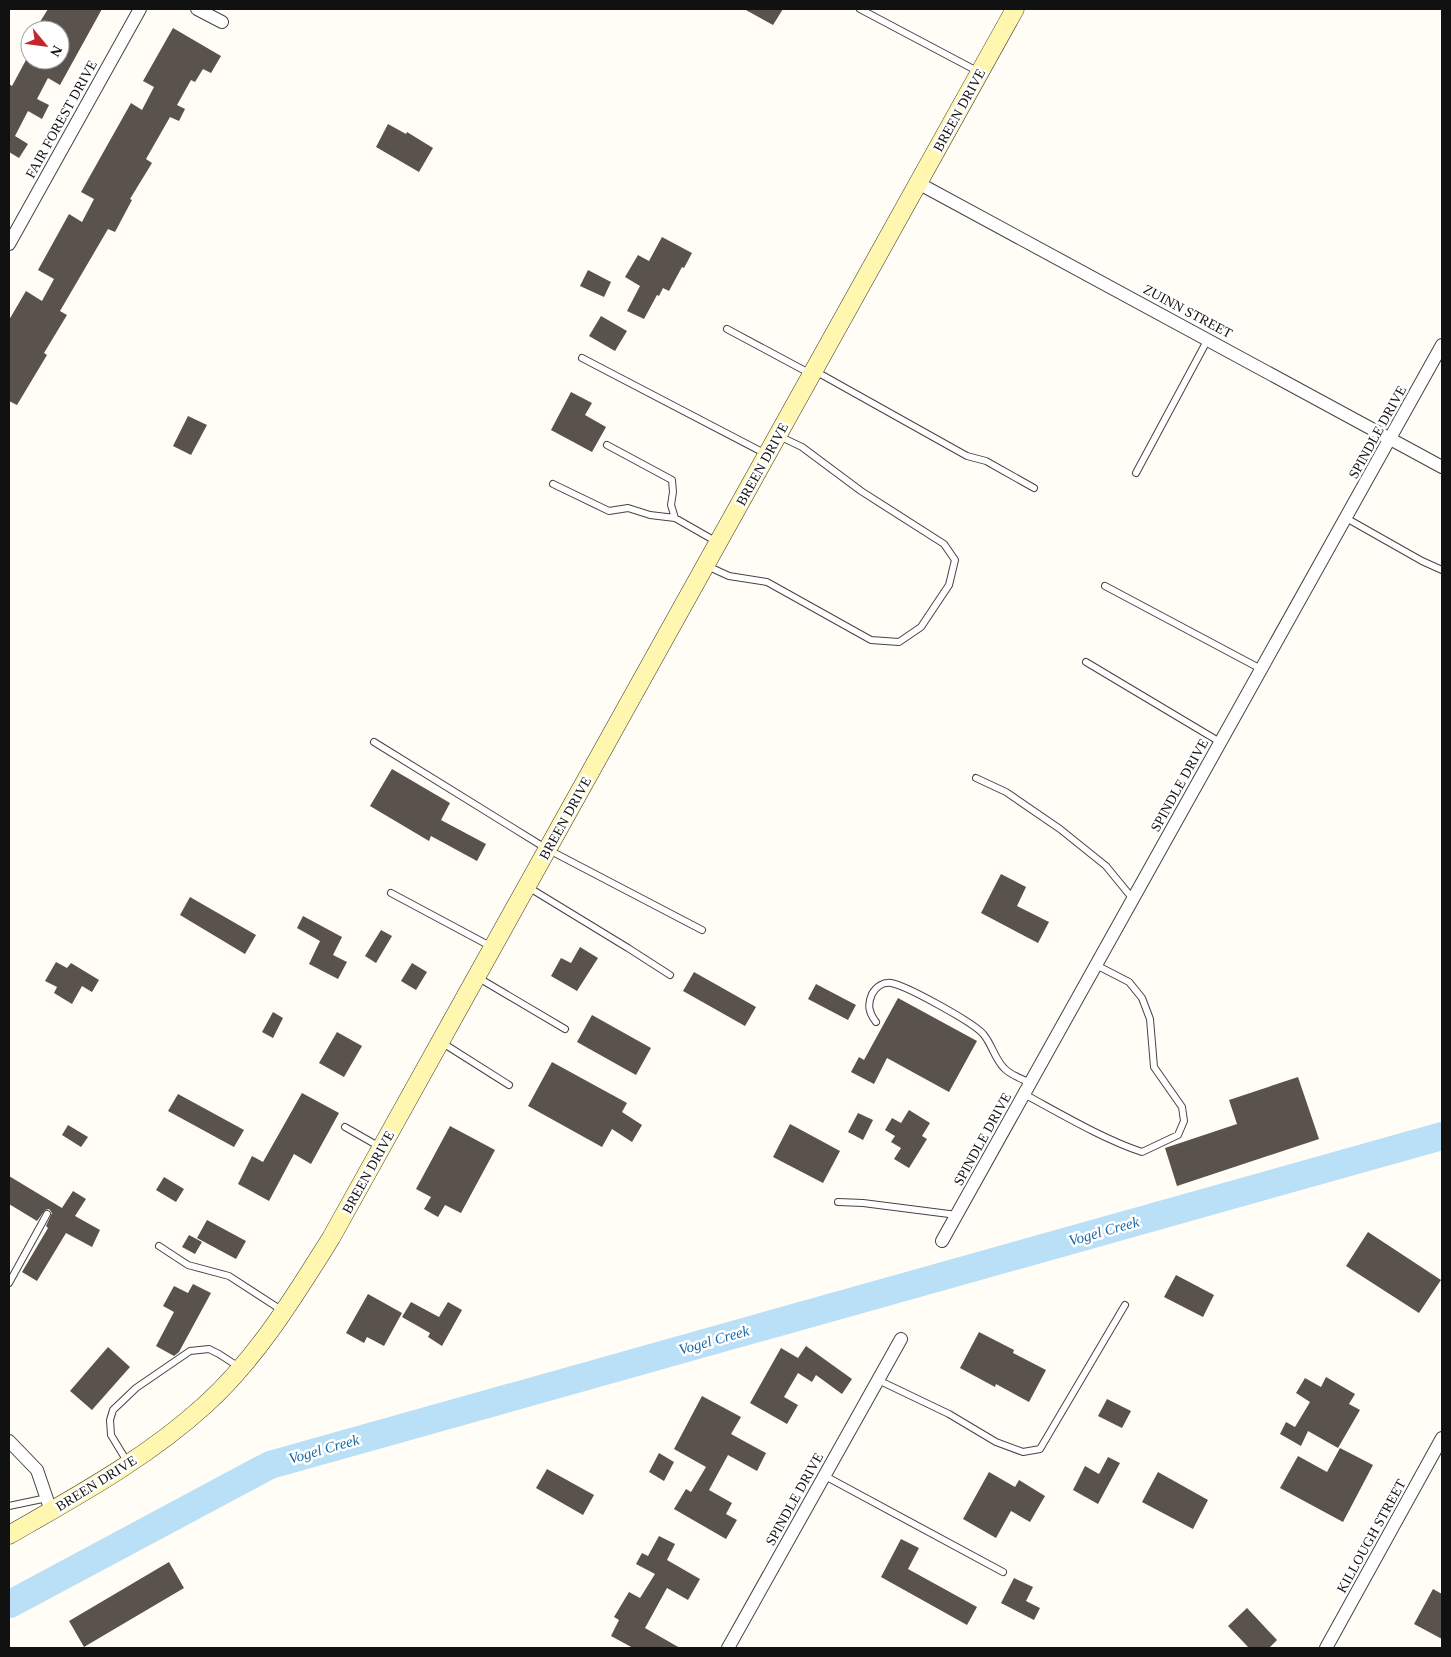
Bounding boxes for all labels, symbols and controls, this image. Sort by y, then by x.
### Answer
north arrow [20,20,70,70]
text: N [47,43,65,59]
street label: FAIR FOREST DRIVE [23,58,100,181]
street label: BREEN DRIVE [931,66,988,154]
street label: ZUINN STREET [1141,282,1235,341]
street label: SPINDLE DRIVE [1346,383,1409,481]
street label: BREEN DRIVE [734,420,791,508]
street label: SPINDLE DRIVE [1148,736,1211,834]
street label: BREEN DRIVE [537,774,594,862]
street label: SPINDLE DRIVE [951,1090,1014,1188]
street label: BREEN DRIVE [340,1128,397,1216]
water label: Vogel Creek [1067,1213,1141,1249]
water label: Vogel Creek [677,1322,751,1358]
water label: Vogel Creek [287,1431,361,1467]
street label: SPINDLE DRIVE [763,1450,826,1548]
street label: BREEN DRIVE [53,1453,139,1514]
street label: KILLOUGH STREET [1334,1477,1409,1595]

